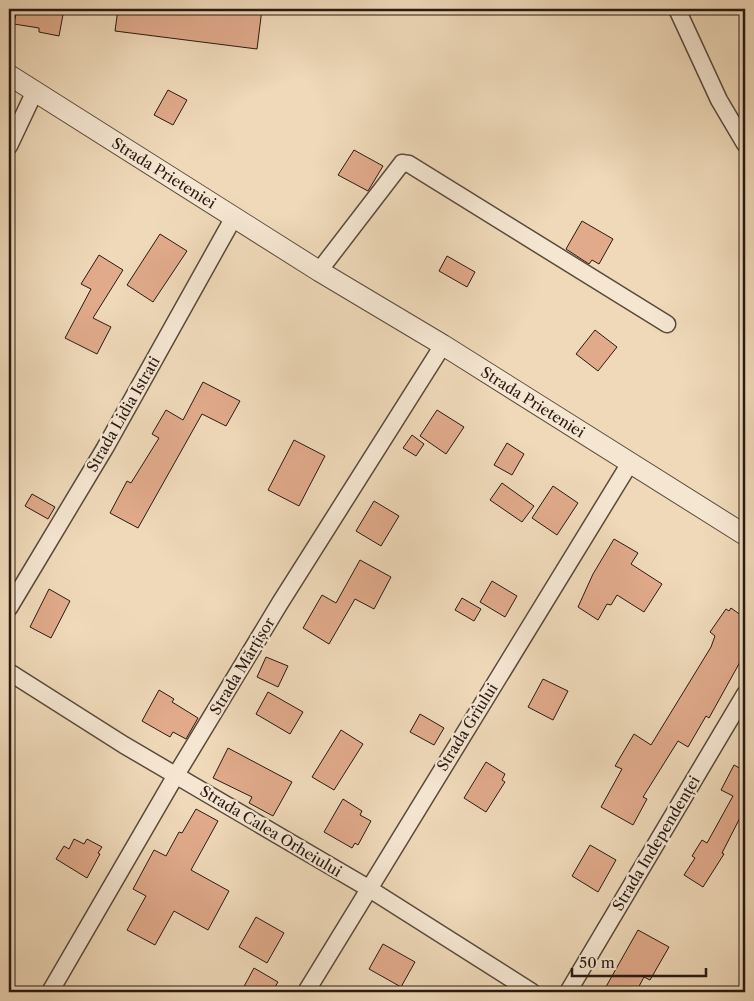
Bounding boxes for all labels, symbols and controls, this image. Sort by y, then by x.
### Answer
street label: Strada Prieteniei [108,133,220,213]
street label: Strada Lidia Istrati [82,352,164,475]
street label: Strada Prieteniei [477,362,589,442]
street label: Strada Mărțișor [205,613,279,718]
street label: Strada Grîului [433,679,502,774]
street label: Strada Independenței [608,772,704,914]
street label: Strada Calea Orheiului [197,781,346,881]
scale bar [572,946,705,978]
text: 50 m [579,953,615,972]

